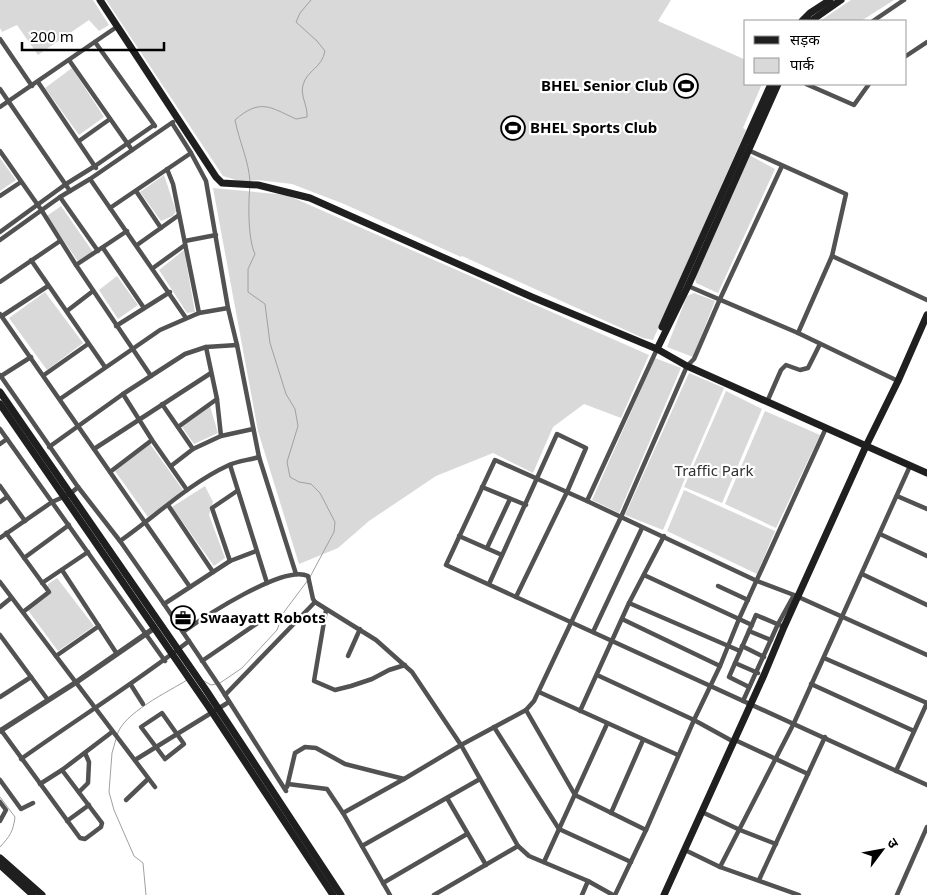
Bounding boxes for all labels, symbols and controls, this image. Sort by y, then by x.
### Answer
scale bar [22,20,165,52]
legend [744,20,907,85]
text: 200 m [30,26,74,46]
text: सड़क [790,29,820,49]
text: पार्क [790,54,814,74]
sports icon: BHEL Senior Club [673,73,699,99]
place label: BHEL Senior Club [541,75,668,95]
sports icon: BHEL Sports Club [500,115,526,141]
place label: BHEL Sports Club [530,117,657,137]
park label: Traffic Park [675,460,753,480]
office icon: Swaayatt Robots [170,605,196,631]
place label: Swaayatt Robots [200,607,326,627]
north arrow [857,825,907,875]
text: उ [883,834,904,852]

